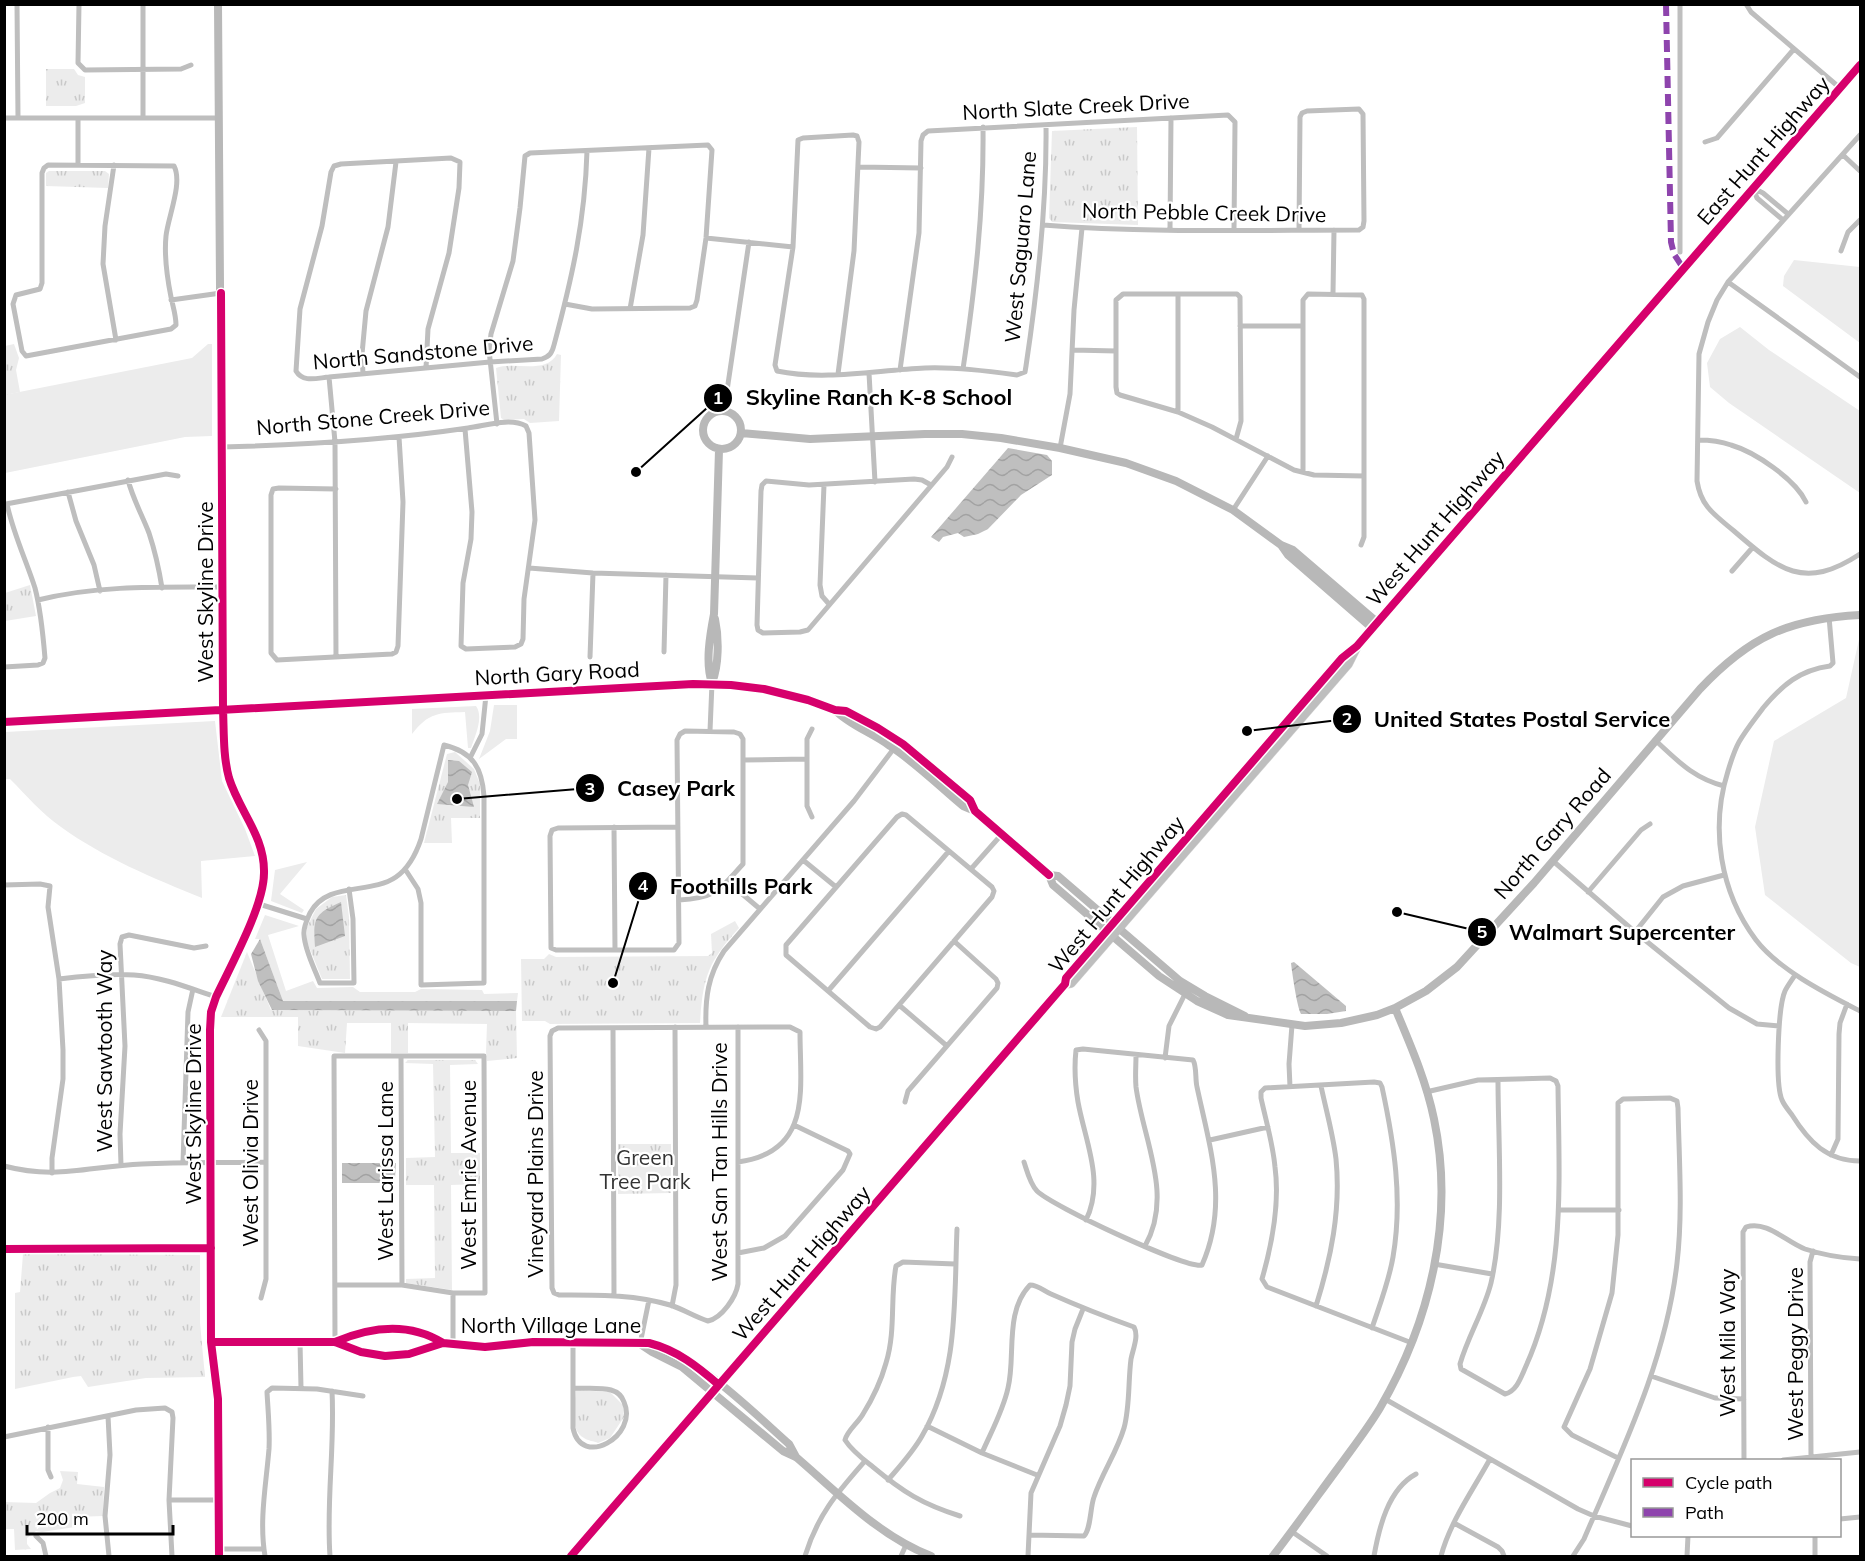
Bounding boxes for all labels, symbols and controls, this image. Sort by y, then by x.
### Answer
street label: East Hunt Highway [1691,70,1835,230]
street label: North Slate Creek Drive [962,87,1190,125]
street label: West Saguaro Lane [999,150,1041,344]
street label: North Pebble Creek Drive [1082,197,1326,227]
street label: North Sandstone Drive [312,329,534,375]
callout: Skyline Ranch K-8 School [703,378,1024,418]
text: Skyline Ranch K-8 School [746,383,1012,411]
text: 1 [713,386,723,409]
street label: North Stone Creek Drive [255,394,491,440]
street label: West Hunt Highway [1360,445,1510,611]
street label: West Skyline Drive [192,501,218,683]
street label: North Gary Road [474,656,640,690]
callout: United States Postal Service [1332,699,1682,739]
text: United States Postal Service [1374,705,1670,733]
text: 2 [1342,707,1352,730]
street label: North Gary Road [1488,762,1616,904]
callout: Casey Park [575,768,746,808]
text: Casey Park [617,774,736,802]
text: 3 [585,777,595,800]
street label: West Hunt Highway [1043,810,1189,978]
callout: Foothills Park [628,866,824,906]
text: Foothills Park [670,872,813,900]
text: 4 [638,874,649,897]
callout: Walmart Supercenter [1467,912,1747,952]
text: Walmart Supercenter [1509,918,1736,946]
text: 5 [1477,920,1488,943]
street label: West Sawtooth Way [91,950,117,1152]
street label: West Skyline Drive [180,1023,206,1205]
street label: West San Tan Hills Drive [706,1042,732,1282]
street label: Vineyard Plains Drive [522,1070,548,1278]
street label: West Olivia Drive [237,1079,263,1247]
street label: West Emrie Avenue [455,1080,481,1270]
street label: West Larissa Lane [372,1081,398,1261]
park label: Green Tree Park [599,1144,691,1194]
street label: West Hunt Highway [726,1180,876,1346]
street label: West Peggy Drive [1782,1267,1808,1441]
street label: West Mila Way [1714,1269,1740,1417]
street label: North Village Lane [461,1312,641,1338]
legend [1631,1459,1841,1537]
text: Cycle path [1685,1471,1772,1494]
scale bar [27,1498,172,1536]
text: Path [1685,1501,1724,1524]
text: 200 m [36,1507,89,1530]

